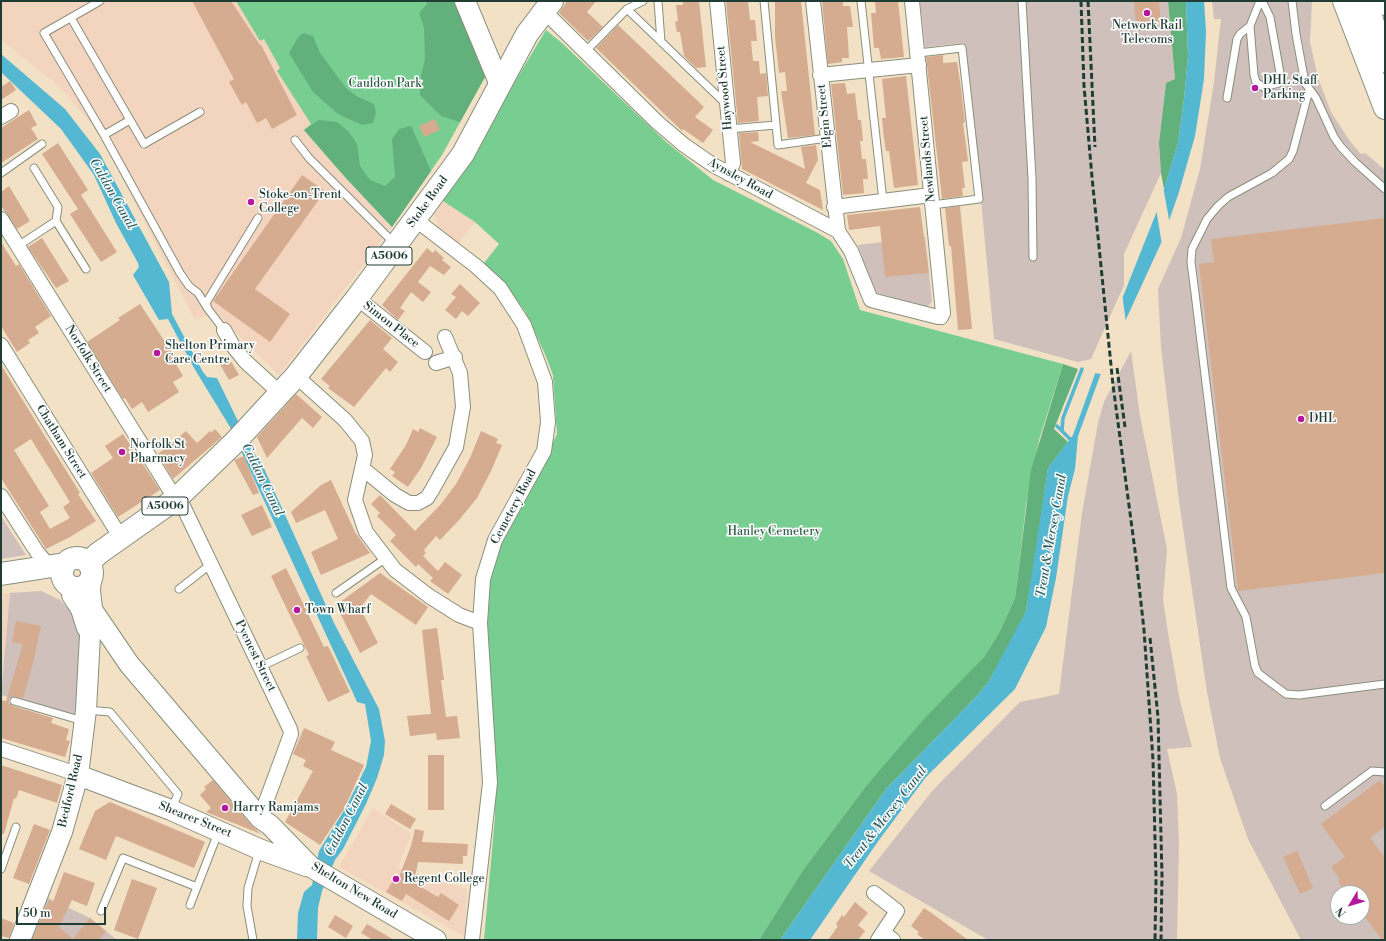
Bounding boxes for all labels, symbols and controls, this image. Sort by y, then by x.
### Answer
marker: Network Rail Telecoms [1142,8,1152,18]
place label: Network Rail Telecoms [1112,19,1182,47]
street label: Haywood Street [714,45,736,131]
place label: DHL Staff Parking [1263,74,1318,102]
park label: Cauldon Park [349,77,421,91]
street label: Elgin Street [814,83,836,149]
marker: DHL Staff Parking [1250,83,1260,93]
street label: Newlands Street [917,115,939,203]
street label: Aynsley Road [705,155,775,203]
water label: Caldon Canal [85,156,139,232]
street label: Stoke Road [404,173,452,231]
place label: Stoke-on-Trent College [259,188,342,216]
marker: Stoke-on-Trent College [246,197,256,207]
road number: A5006 [366,247,412,265]
street label: Simon Place [360,298,422,352]
street label: Norfolk Street [62,323,114,395]
place label: Shelton Primary Care Centre [165,339,255,367]
marker: Shelton Primary Care Centre [152,348,162,358]
street label: Chatham Street [32,402,90,482]
place label: DHL [1309,412,1336,426]
marker: DHL [1296,414,1306,424]
place label: Norfolk St Pharmacy [130,438,185,466]
water label: Caldon Canal [238,441,286,519]
marker: Norfolk St Pharmacy [117,447,127,457]
street label: Cemetery Road [488,467,540,547]
water label: Trent & Mersey Canal [1033,473,1071,599]
road number: A5006 [142,497,188,515]
park label: Hanley Cemetery [727,525,821,539]
place label: Town Wharf [305,603,371,617]
marker: Town Wharf [292,605,302,615]
street label: Pyenest Street [231,618,279,694]
street label: Bedford Road [56,753,86,829]
water label: Trent & Mersey Canal [841,764,931,872]
water label: Caldon Canal [322,781,372,859]
street label: Shearer Street [156,799,234,841]
place label: Harry Ramjams [233,801,319,815]
marker: Harry Ramjams [220,803,230,813]
street label: Shelton New Road [309,860,399,922]
place label: Regent College [404,872,485,886]
marker: Regent College [391,874,401,884]
north arrow [1330,885,1370,925]
scale bar [18,899,108,925]
text: N [1333,904,1350,920]
text: 50 m [23,906,51,921]

